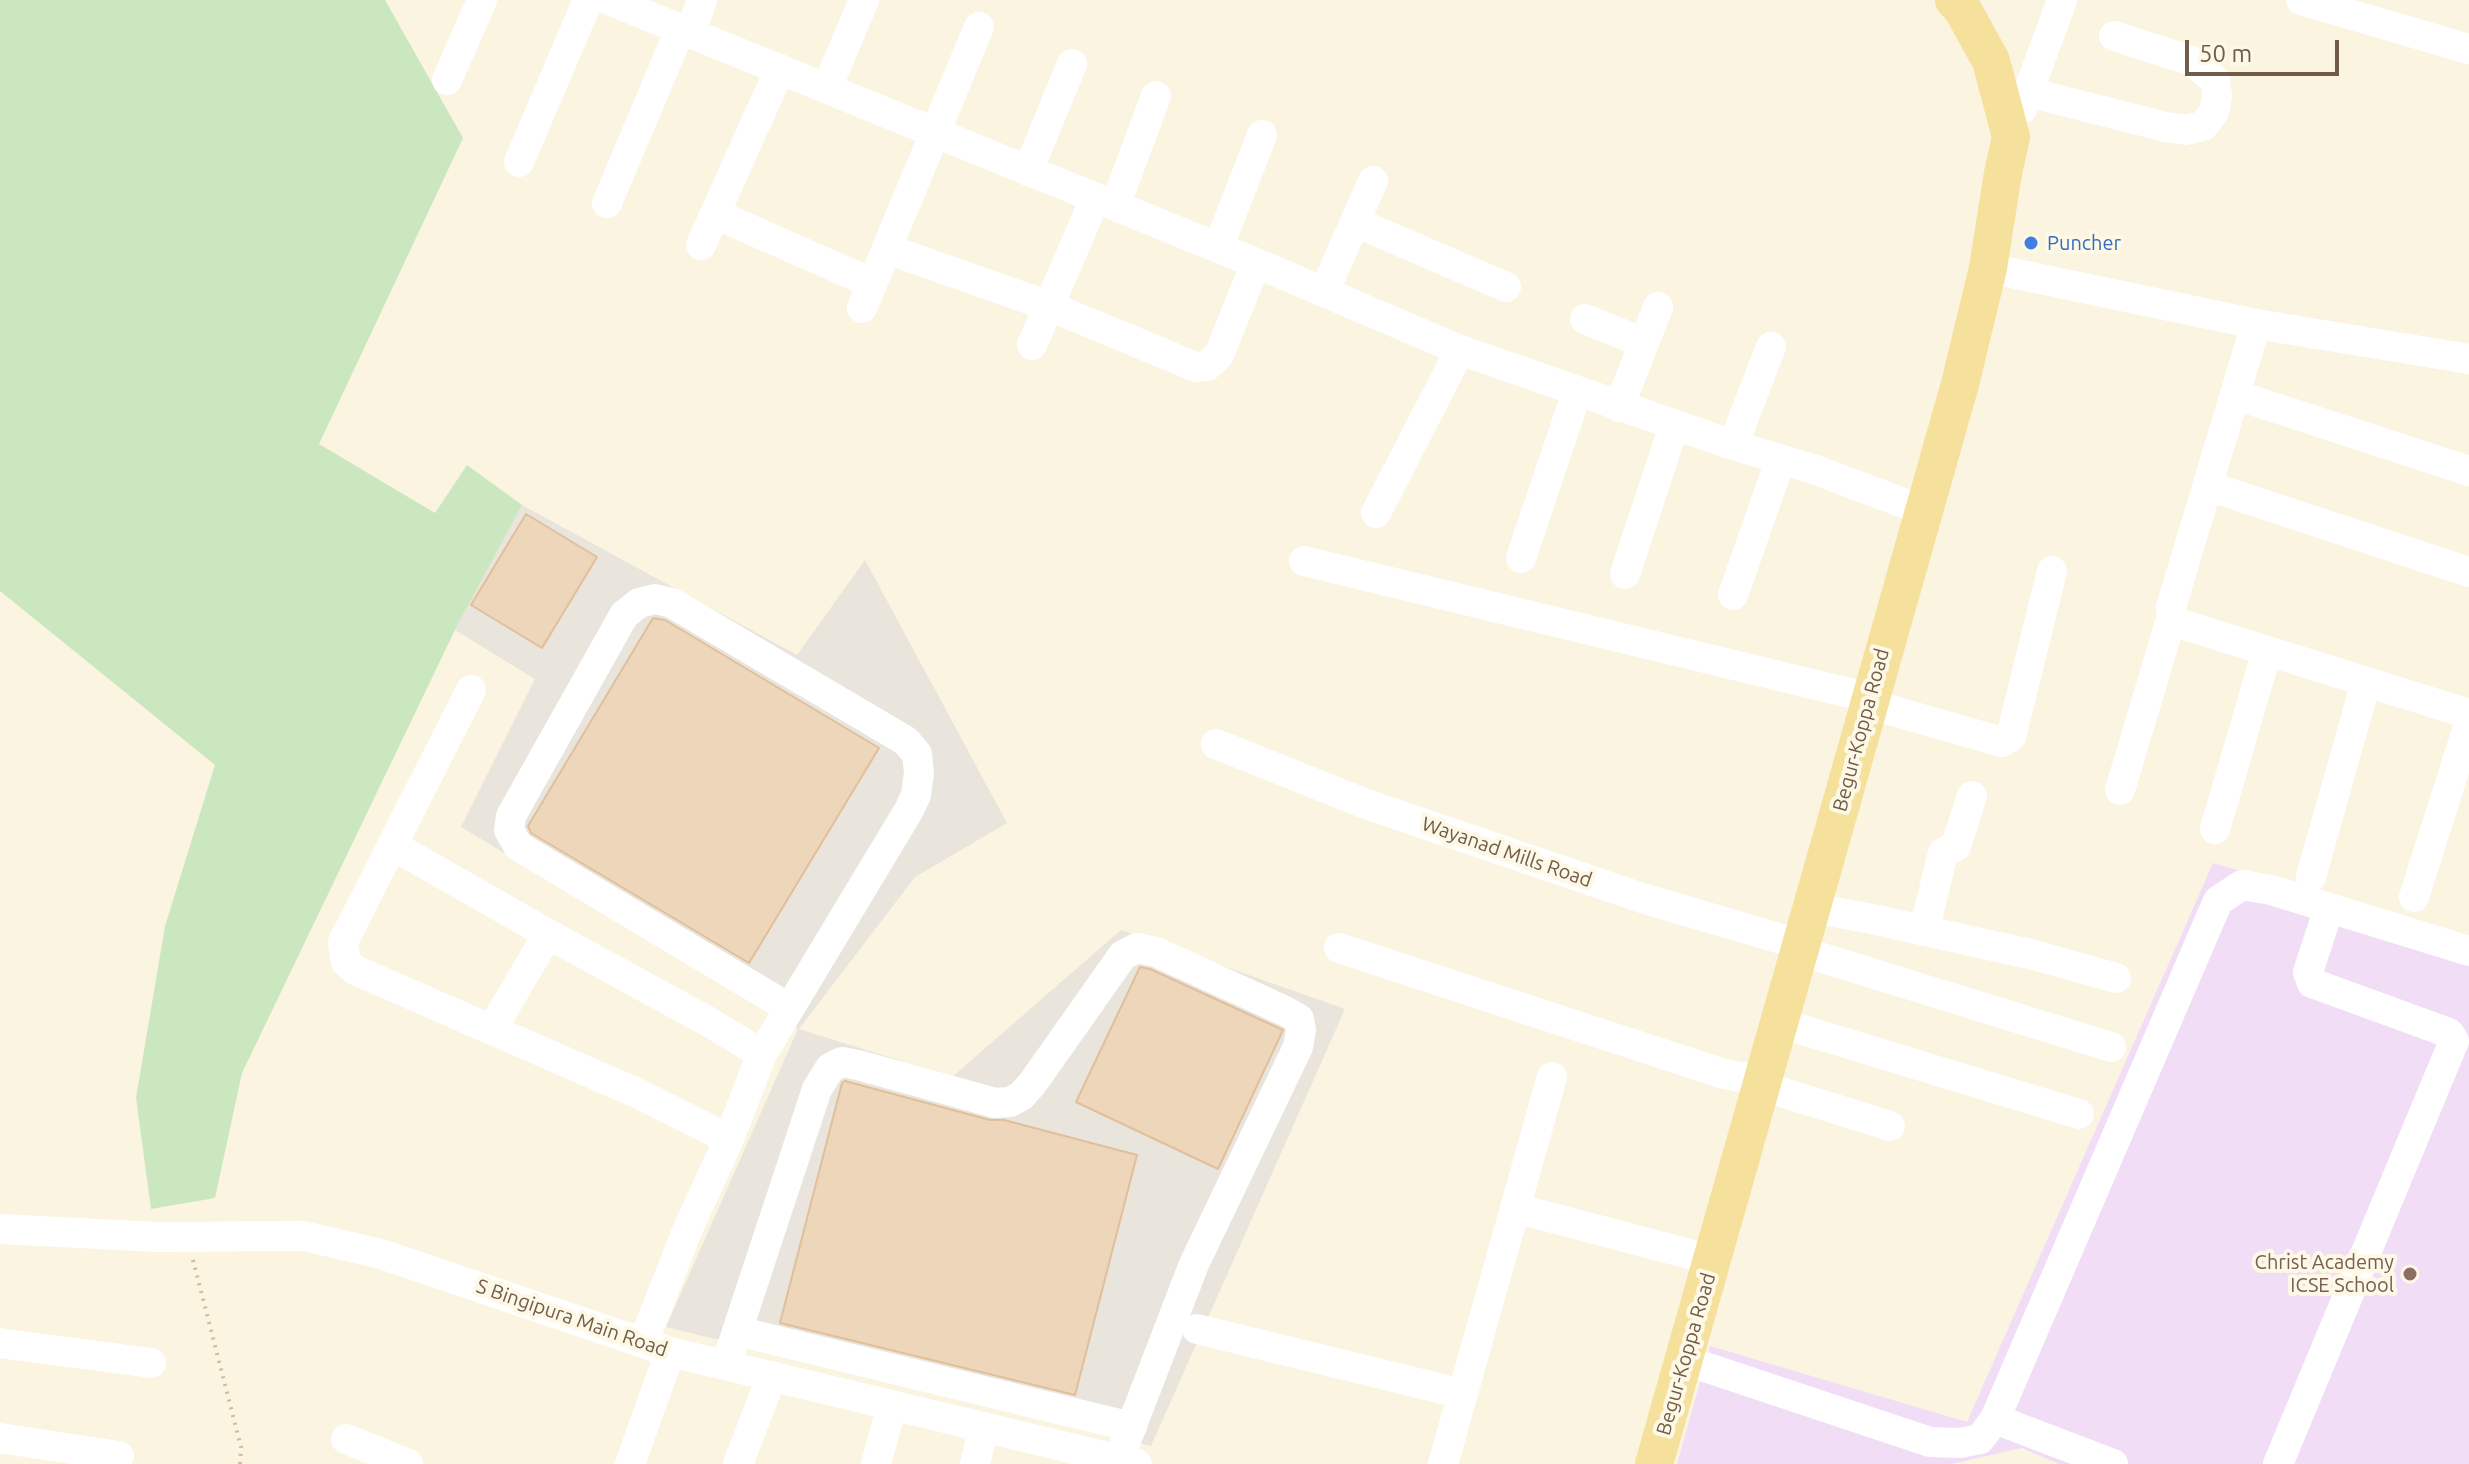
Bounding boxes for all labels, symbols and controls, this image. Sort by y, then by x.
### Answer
scale bar [2189,24,2343,74]
text: 50 m [2199,40,2252,67]
place label: Puncher [2047,231,2121,255]
marker: Puncher [2022,234,2040,252]
street label: Begur-Koppa Road [1828,646,1894,814]
street label: Wayanad Mills Road [1419,812,1595,892]
place label: Christ Academy ICSE School [2255,1250,2394,1297]
marker: Christ Academy ICSE School [2401,1265,2419,1283]
street label: Begur-Koppa Road [1651,1270,1721,1438]
street label: S Bingipura Main Road [473,1274,671,1362]

